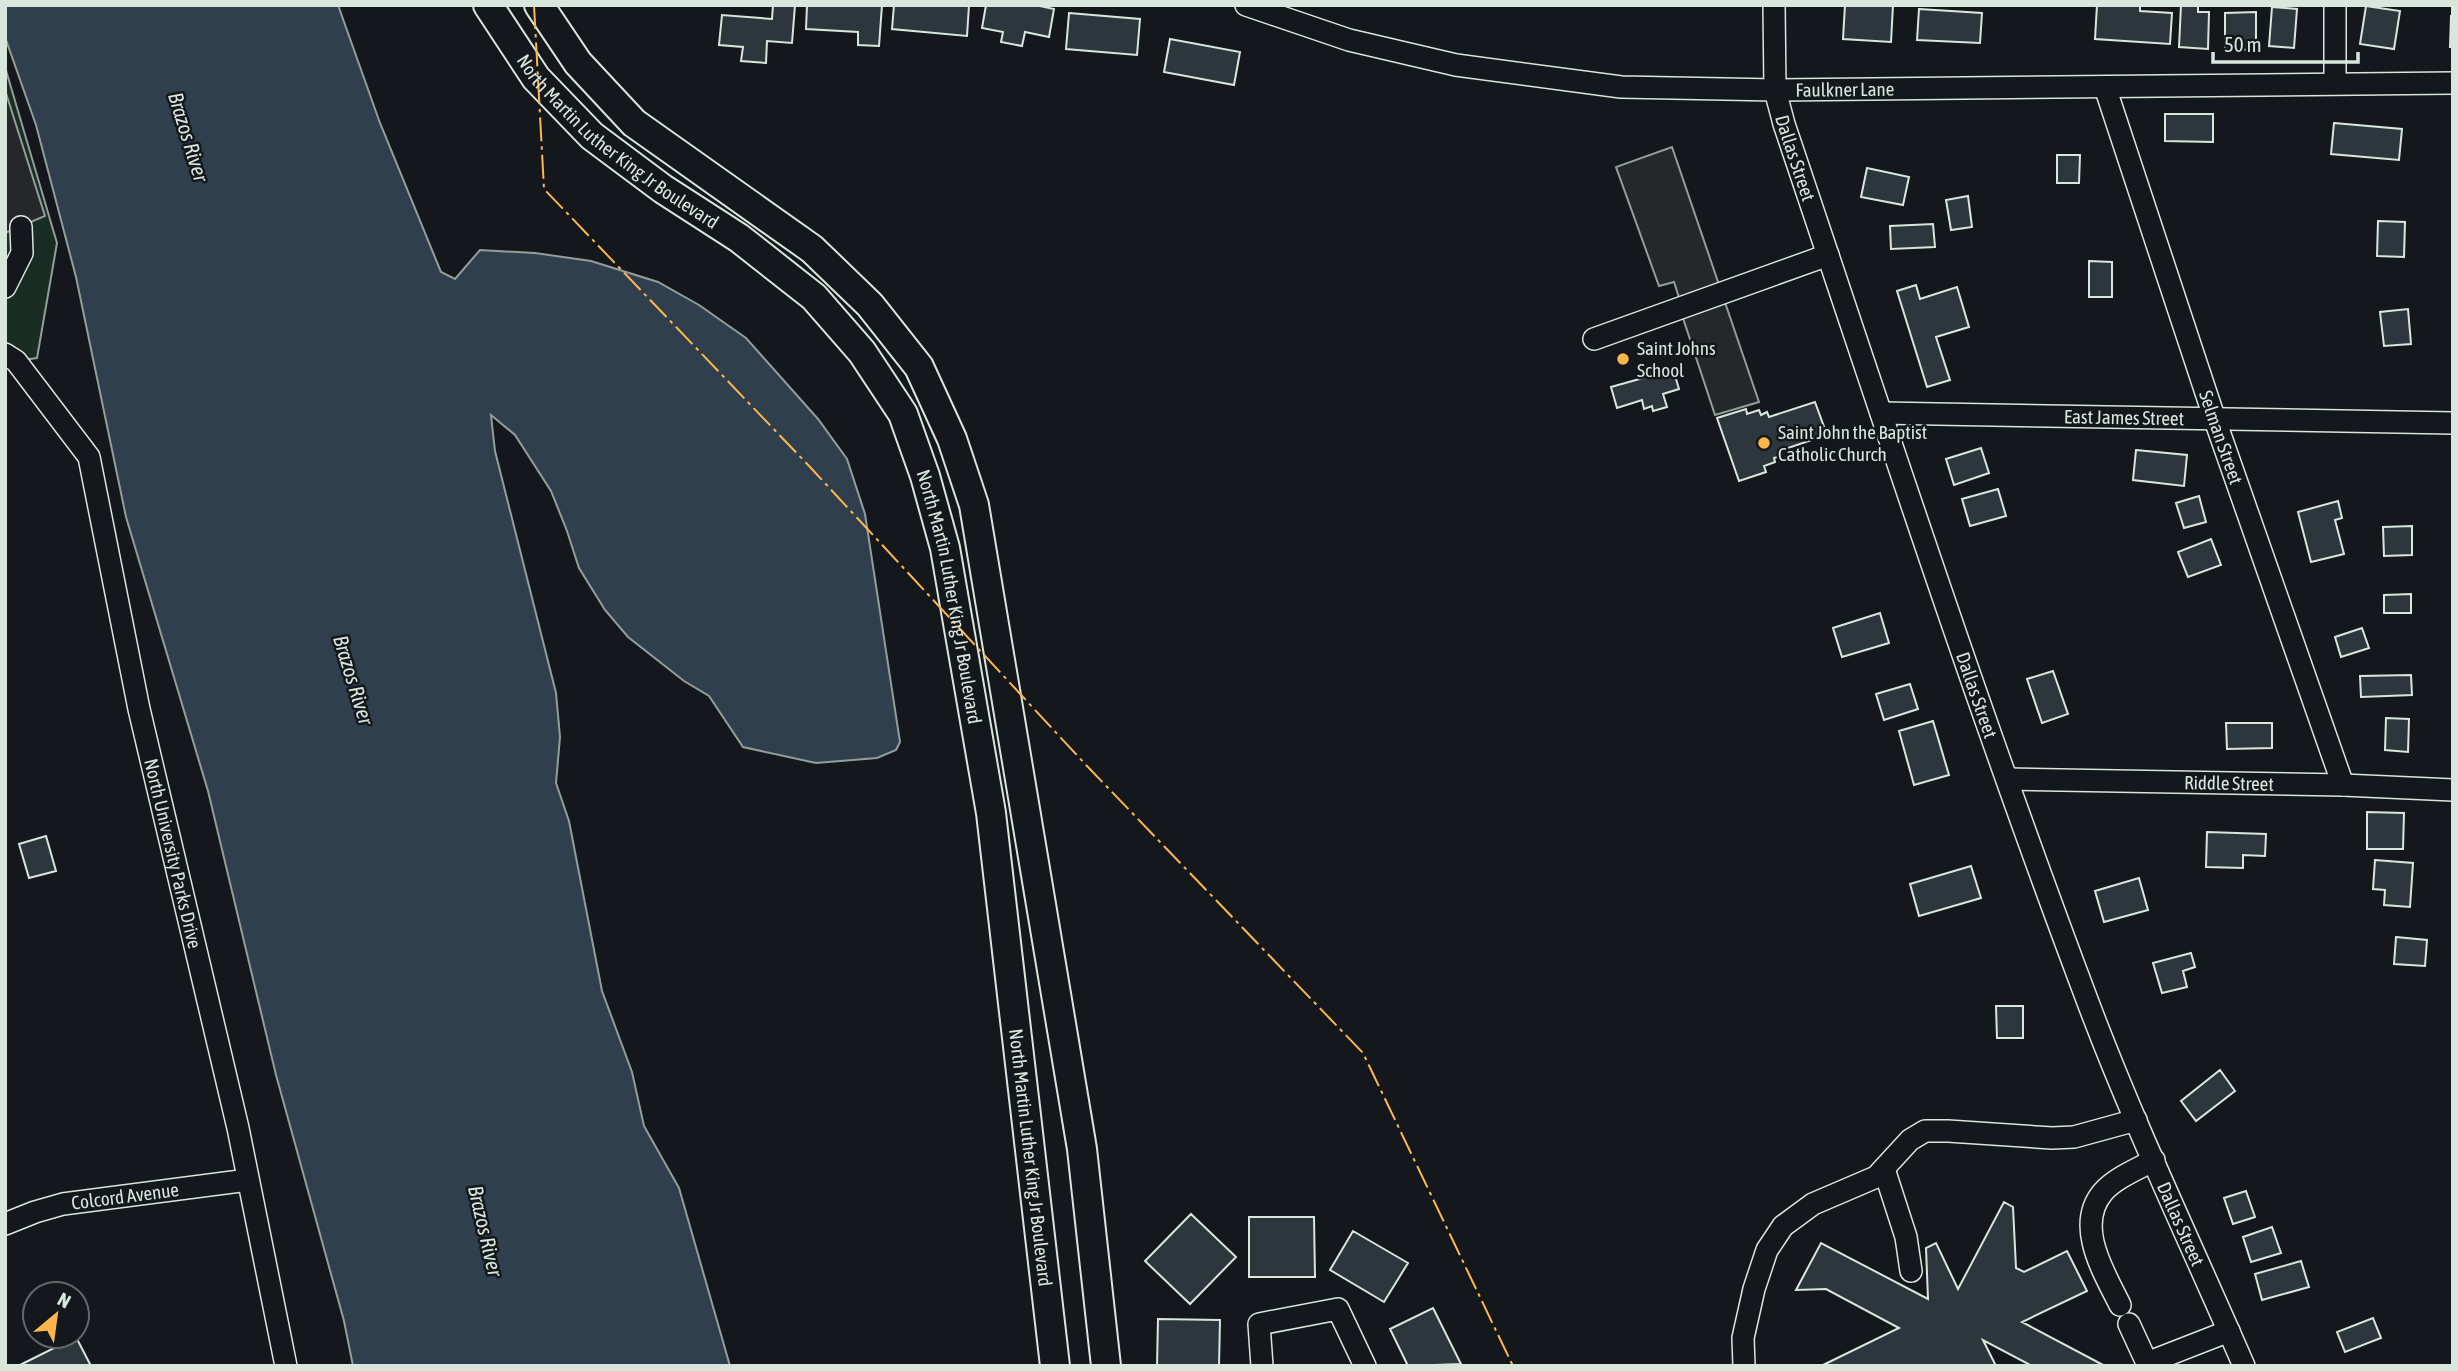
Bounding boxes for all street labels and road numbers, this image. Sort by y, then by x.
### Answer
street label: North Martin Luther King Jr Boulevard [513,50,723,233]
street label: Faulkner Lane [1795,78,1894,101]
street label: Dallas Street [1771,113,1820,204]
street label: Selman Street [2195,388,2248,487]
street label: East James Street [2064,405,2184,429]
street label: North Martin Luther King Jr Boulevard [913,467,986,726]
street label: Dallas Street [1952,649,2002,741]
street label: North University Parks Drive [140,756,206,951]
street label: Riddle Street [2184,771,2274,795]
street label: North Martin Luther King Jr Boulevard [1005,1027,1057,1287]
street label: Colcord Avenue [70,1178,180,1214]
street label: Dallas Street [2153,1179,2209,1269]

